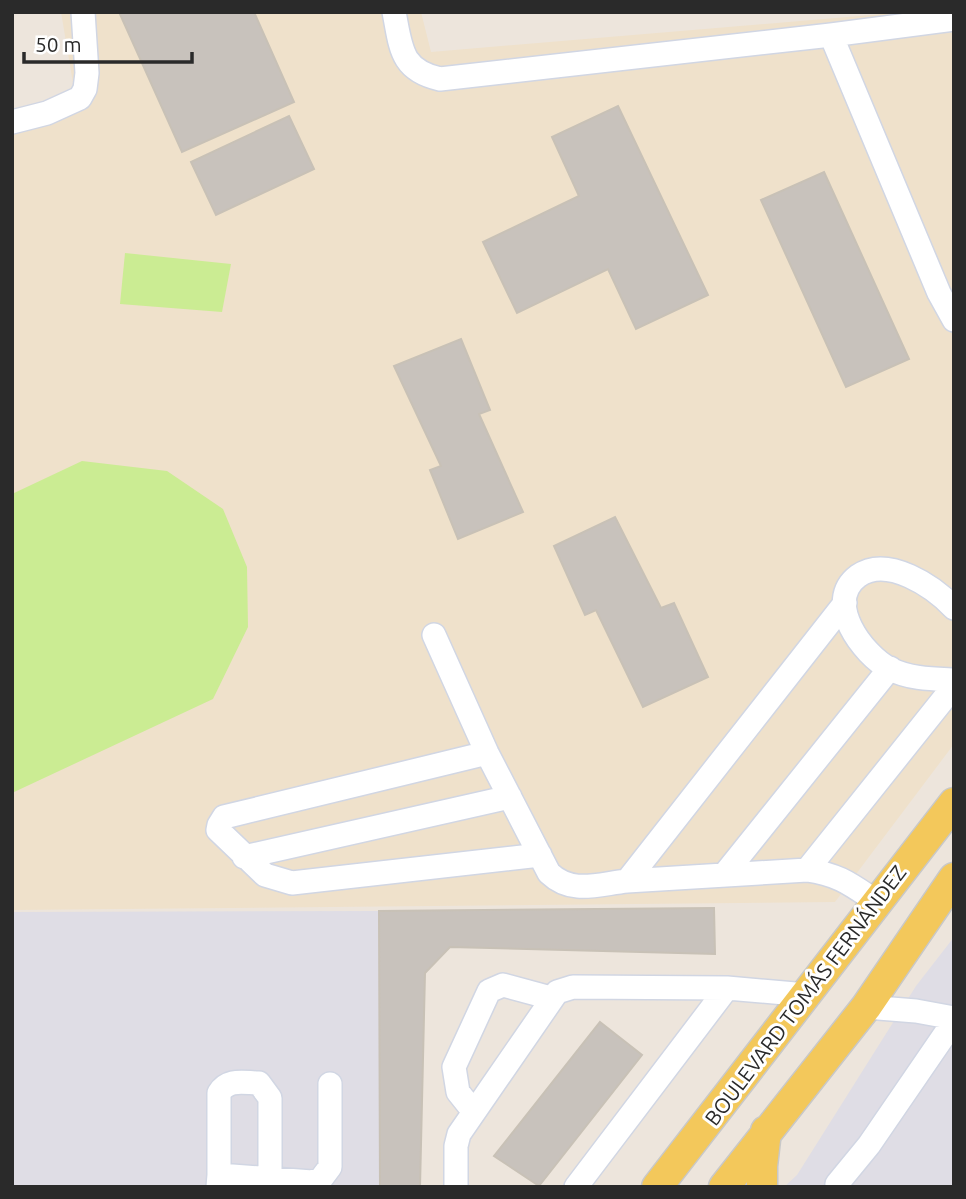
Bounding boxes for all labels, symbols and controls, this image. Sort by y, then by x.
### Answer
scale bar [24,21,192,65]
text: 50 m [35,32,82,56]
street label: BOULEVARD TOMÁS FERNÁNDEZ [699,860,911,1130]

